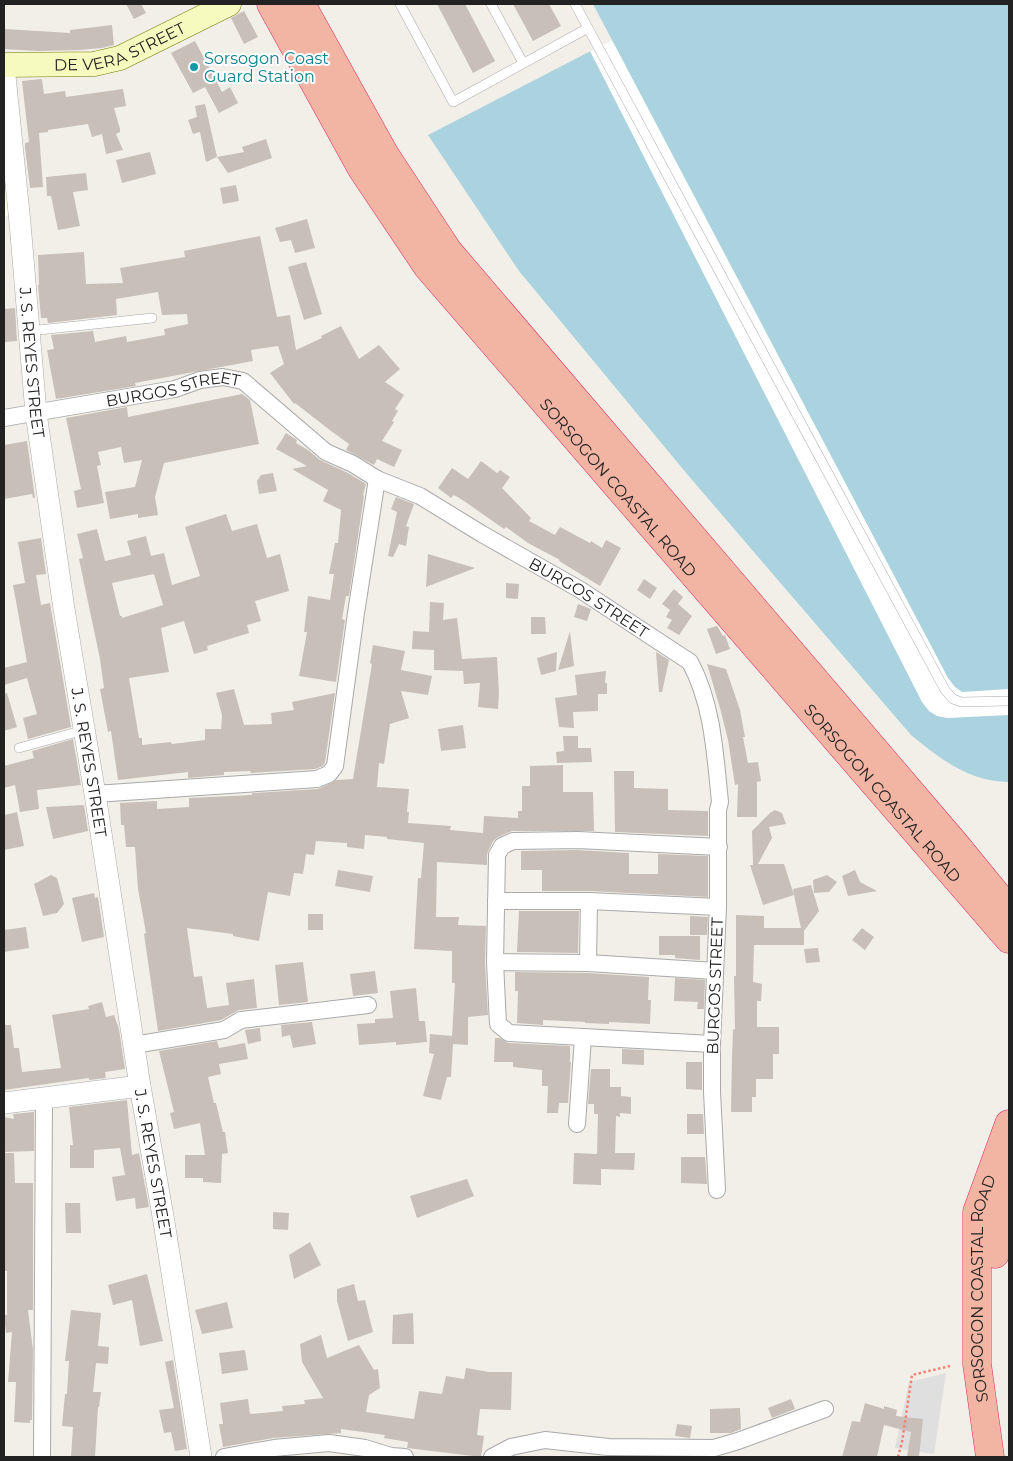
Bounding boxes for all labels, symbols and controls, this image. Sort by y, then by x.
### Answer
street label: DE VERA STREET [54,17,189,74]
place label: Sorsogon Coast Guard Station [204,49,329,86]
marker: Sorsogon Coast Guard Station [188,61,200,73]
street label: J. S. REYES STREET [16,286,49,440]
street label: BURGOS STREET [104,367,243,410]
street label: SORSOGON COASTAL ROAD [536,394,701,581]
street label: BURGOS STREET [526,553,653,642]
street label: J. S. REYES STREET [68,685,111,839]
street label: SORSOGON COASTAL ROAD [800,700,965,886]
street label: BURGOS STREET [703,916,727,1055]
street label: J. S. REYES STREET [131,1086,176,1240]
street label: SORSOGON COASTAL ROAD [968,1172,999,1404]

